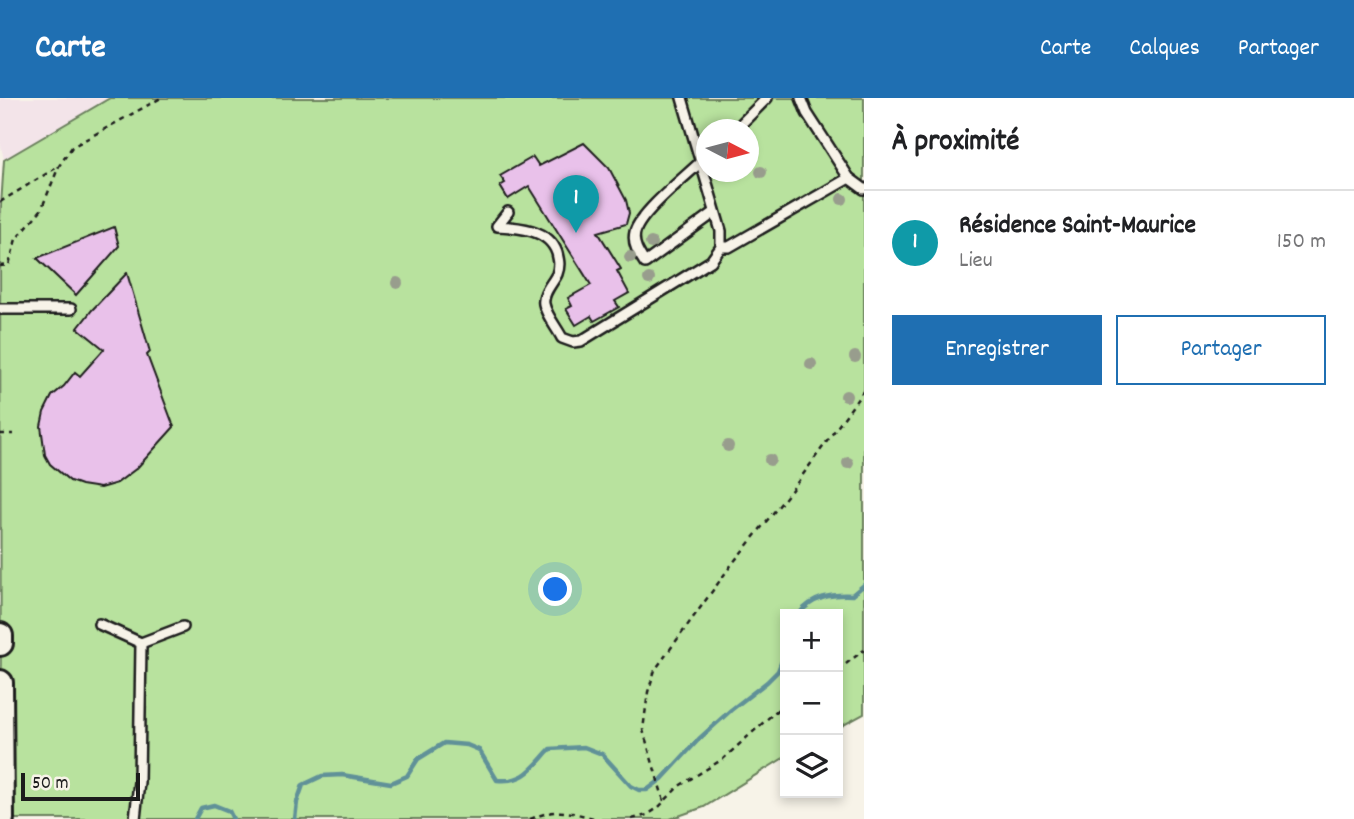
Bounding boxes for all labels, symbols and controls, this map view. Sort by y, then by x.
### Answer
text: Carte [35,26,106,73]
text: Carte [1040,32,1091,66]
text: Calques [1129,32,1200,66]
text: Partager [1238,32,1319,66]
north arrow [696,119,759,182]
text: À proximité [892,122,1019,165]
pin: 1 [553,175,599,233]
text: Résidence Saint-Maurice [959,208,1196,245]
text: 1 [912,226,918,259]
text: 150 m [1277,226,1326,259]
text: Lieu [959,245,993,278]
button: Enregistrer [892,315,1102,385]
button: Partager [1116,315,1326,385]
your location [538,572,572,606]
map controls [780,609,843,798]
button: + [780,609,843,672]
button: − [780,672,843,735]
button: layers [780,735,843,798]
scale bar [21,770,140,802]
text: 50 m [32,771,69,798]

